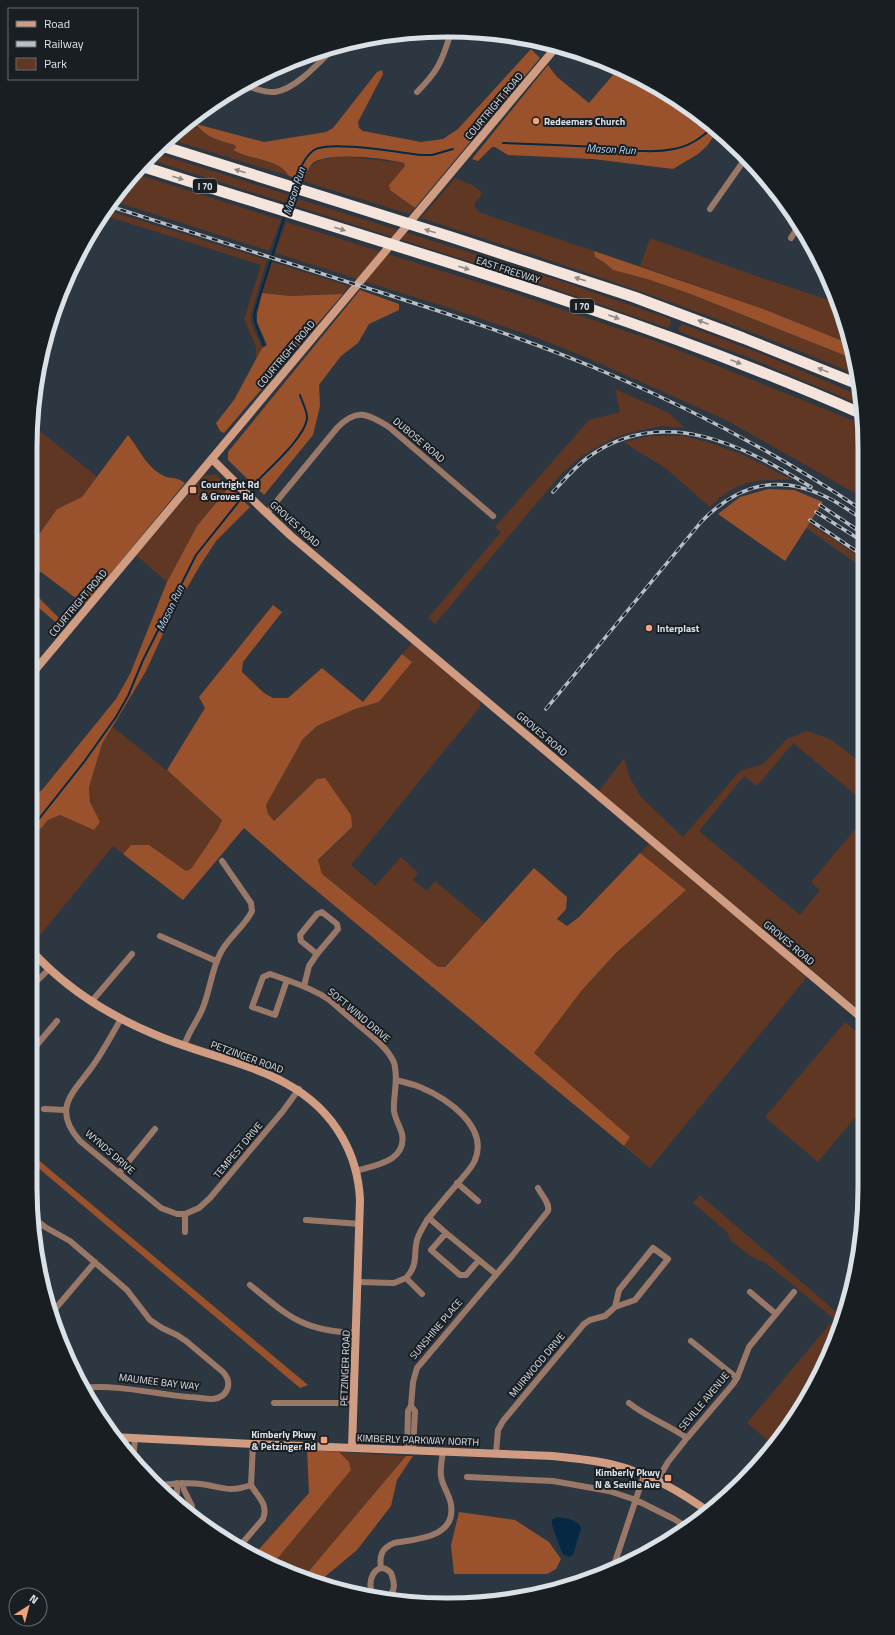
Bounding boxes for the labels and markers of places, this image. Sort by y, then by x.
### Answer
place label: Redeemers Church [544,114,625,129]
marker: Redeemers Church [531,116,541,126]
place label: Courtright Rd & Groves Rd [201,477,259,504]
marker: Courtright Rd & Groves Rd [188,485,198,495]
place label: Interplast [657,621,700,636]
marker: Interplast [644,623,654,633]
place label: Kimberly Pkwy & Petzinger Rd [251,1427,316,1454]
marker: Kimberly Pkwy & Petzinger Rd [319,1435,329,1445]
place label: Kimberly Pkwy N & Seville Ave [595,1465,660,1492]
marker: Kimberly Pkwy N & Seville Ave [663,1473,673,1483]

